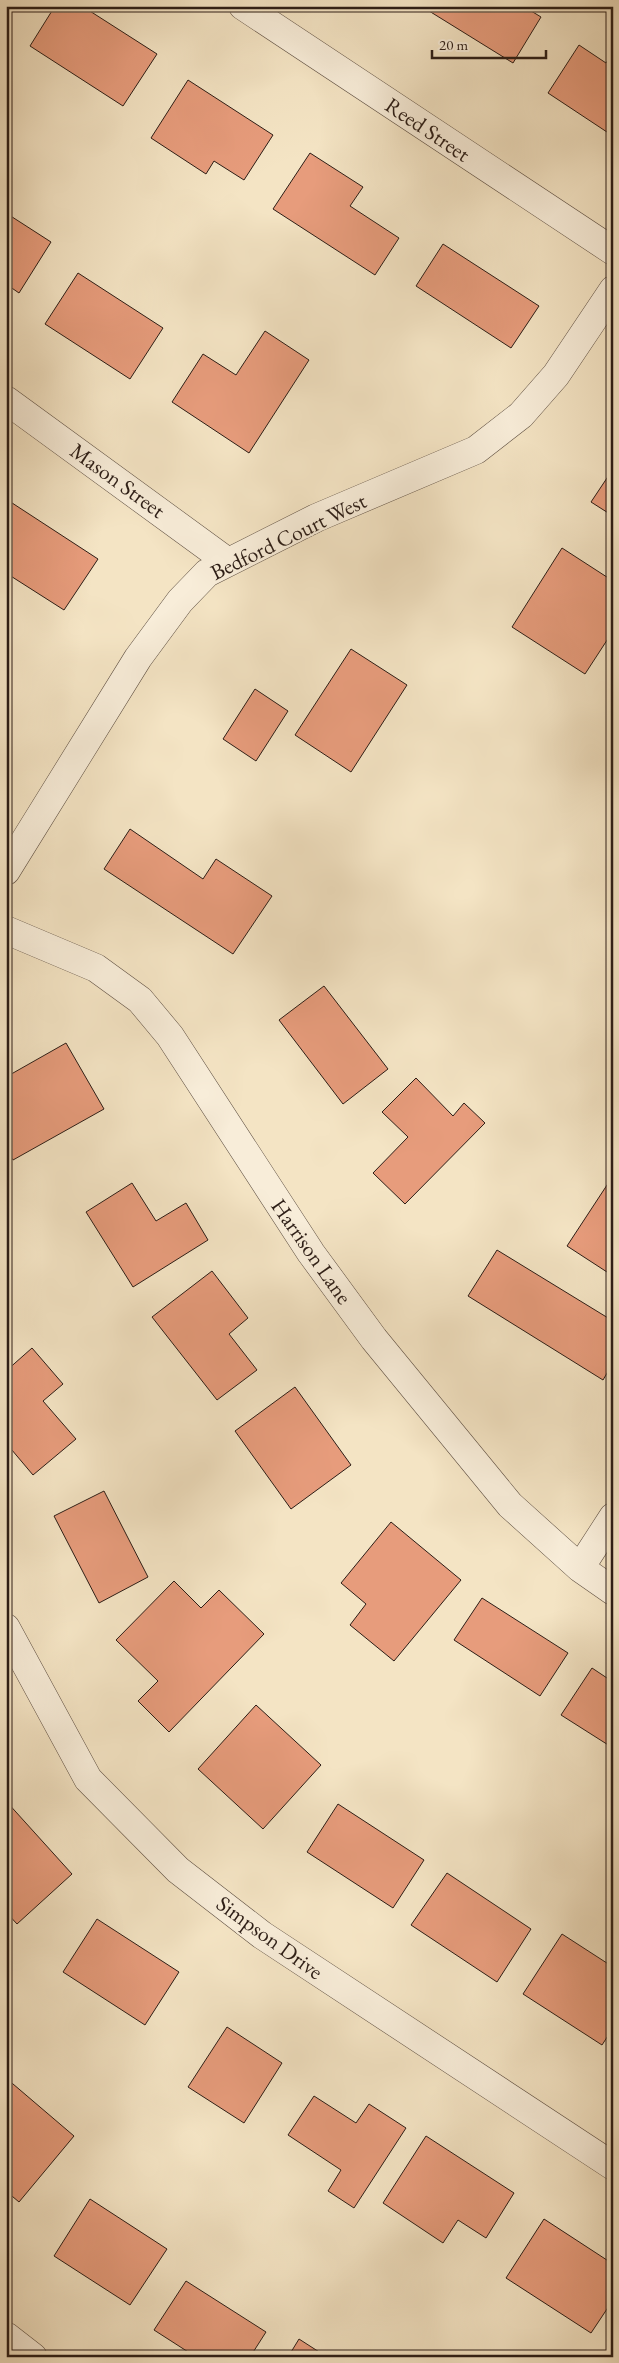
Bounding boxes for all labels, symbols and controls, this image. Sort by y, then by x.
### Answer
scale bar [432,28,545,60]
text: 20 m [439,35,468,54]
street label: Reed Street [380,90,476,168]
street label: Mason Street [64,436,171,525]
street label: Bedford Court West [205,486,371,587]
street label: Harrison Lane [265,1193,359,1310]
street label: Simpson Drive [211,1889,329,1986]

